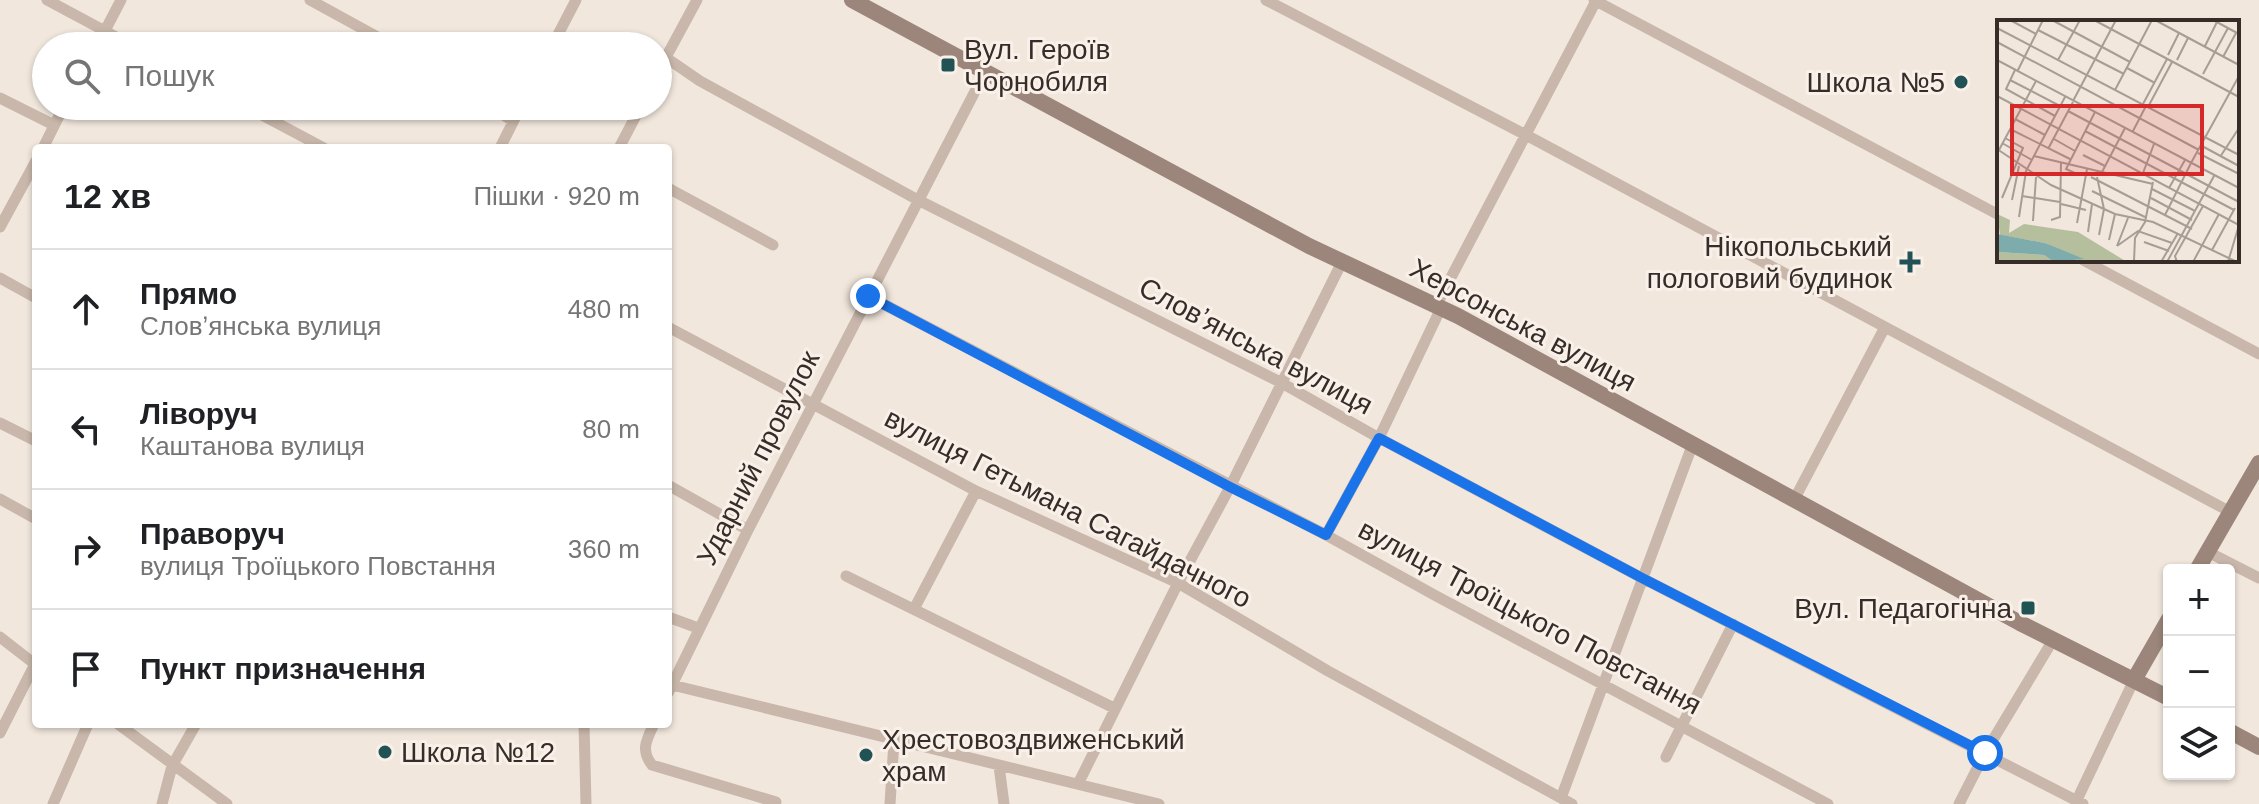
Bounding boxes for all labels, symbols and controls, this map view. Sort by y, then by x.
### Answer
inset map [1997,20,2239,262]
search box [32,32,672,120]
place label: Вул. Героїв Чорнобиля [964,34,1110,97]
icon: search [60,54,104,98]
marker: Вул. Героїв Чорнобиля [939,56,957,74]
text: Пошук [124,59,214,92]
place label: Школа №5 [1807,67,1945,98]
marker: Школа №5 [1952,73,1970,91]
text: 12 хв [64,177,151,215]
text: Пішки · 920 m [473,181,640,211]
place label: Нікопольський пологовий будинок [1647,231,1893,294]
marker: Нікопольський пологовий будинок [1899,251,1921,273]
street label: Херсонська вулиця [1405,252,1641,398]
street label: Словʼянська вулиця [1134,271,1378,421]
text: Прямо [140,277,237,310]
route end [850,278,886,314]
icon: ahead [64,287,108,331]
text: 480 m [568,294,640,324]
text: Словʼянська вулиця [140,311,381,341]
street label: Ударний провулок [691,345,826,570]
text: Ліворуч [140,397,258,430]
street label: вулиця Гетьмана Сагайдачного [880,402,1256,614]
icon: left [64,407,108,451]
text: 80 m [582,414,640,444]
text: Каштанова вулиця [140,431,365,461]
street label: вулиця Троїцького Повстання [1354,513,1706,721]
text: Праворуч [140,517,285,550]
icon: right [64,527,108,571]
text: 360 m [568,534,640,564]
text: вулиця Троїцького Повстання [140,551,496,581]
map controls [2163,564,2235,780]
button: + [2163,564,2235,636]
place label: Вул. Педагогічна [1794,593,2012,624]
marker: Вул. Педагогічна [2019,599,2037,617]
button: − [2163,636,2235,708]
icon: arrive [64,647,108,691]
text: Пункт призначення [140,652,426,685]
button: layers [2163,708,2235,780]
place label: Хрестовоздвиженський храм [882,724,1185,787]
route start [1967,735,2003,771]
place label: Школа №12 [401,737,555,768]
marker: Школа №12 [376,743,394,761]
marker: Хрестовоздвиженський храм [857,746,875,764]

